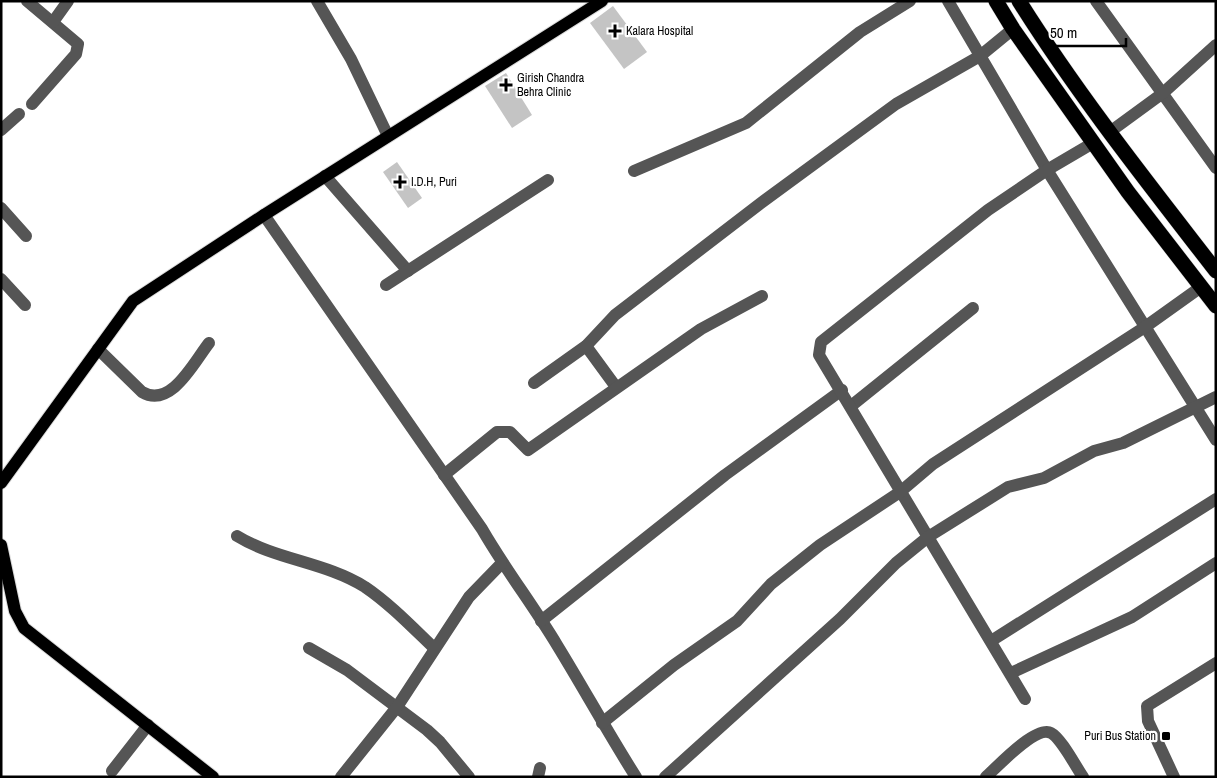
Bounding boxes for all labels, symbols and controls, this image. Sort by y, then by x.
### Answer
scale bar [1042,15,1126,47]
text: 50 m [1050,22,1077,43]
place label: Kalara Hospital [626,23,693,39]
marker: Kalara Hospital [608,24,622,38]
place label: Girish Chandra Behra Clinic [517,70,585,100]
marker: Girish Chandra Behra Clinic [499,78,513,92]
place label: I.D.H, Puri [411,174,457,190]
marker: I.D.H, Puri [393,175,407,189]
place label: Puri Bus Station [1084,728,1156,744]
marker: Puri Bus Station [1160,730,1172,742]

